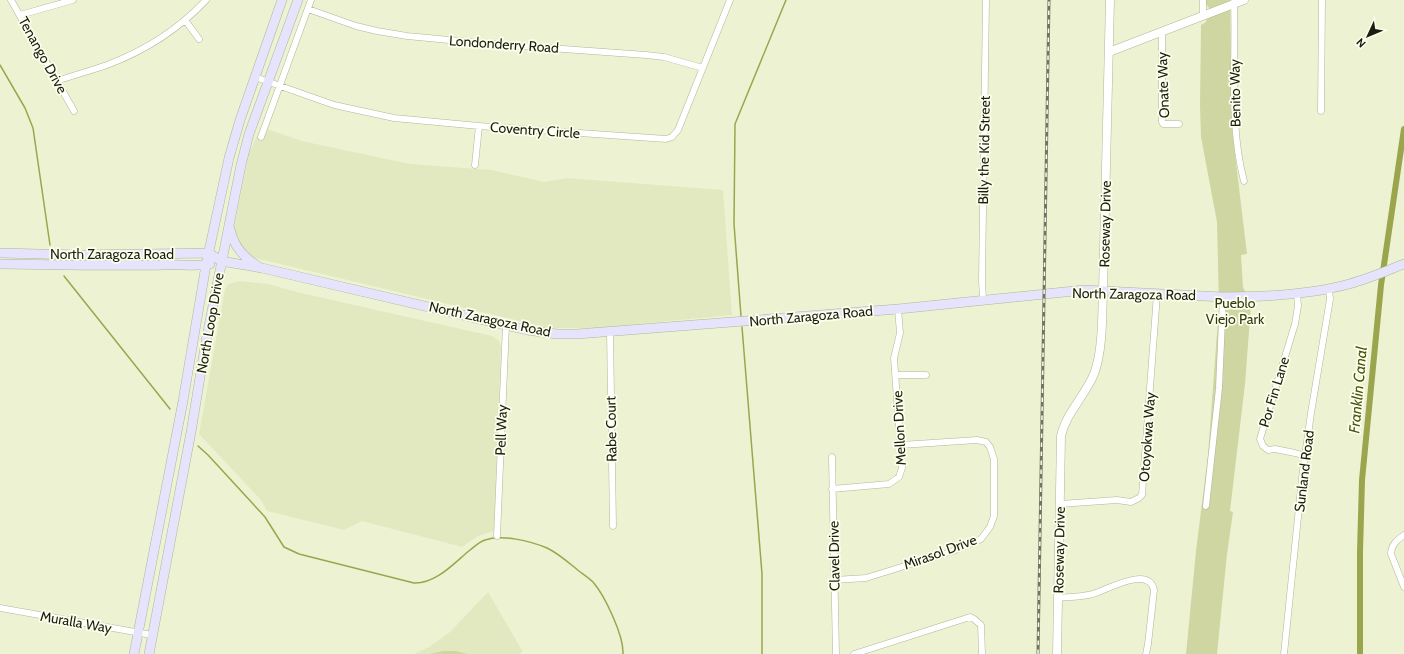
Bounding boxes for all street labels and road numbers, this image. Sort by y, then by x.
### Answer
street label: Tenango Drive [14,13,72,97]
street label: Londonderry Road [448,31,560,57]
street label: Onate Way [1153,52,1173,118]
street label: Benito Way [1225,59,1245,127]
street label: Billy the Kid Street [974,95,994,205]
street label: Coventry Circle [489,118,581,142]
street label: Roseway Drive [1095,180,1115,268]
street label: North Zaragoza Road [50,245,174,263]
street label: North Loop Drive [192,271,228,375]
street label: North Zaragoza Road [1072,284,1196,304]
street label: North Zaragoza Road [428,297,552,341]
street label: North Zaragoza Road [748,302,874,330]
street label: Por Fin Lane [1255,354,1293,430]
street label: Mellon Drive [888,390,910,466]
street label: Otoyokwa Way [1135,391,1159,483]
street label: Rabe Court [601,396,621,462]
street label: Pell Way [491,404,511,456]
street label: Sunland Road [1290,429,1318,513]
street label: Roseway Drive [1049,506,1069,594]
street label: Clavel Drive [824,521,844,591]
street label: Mirasol Drive [901,530,979,574]
street label: Muralla Way [39,607,113,637]

